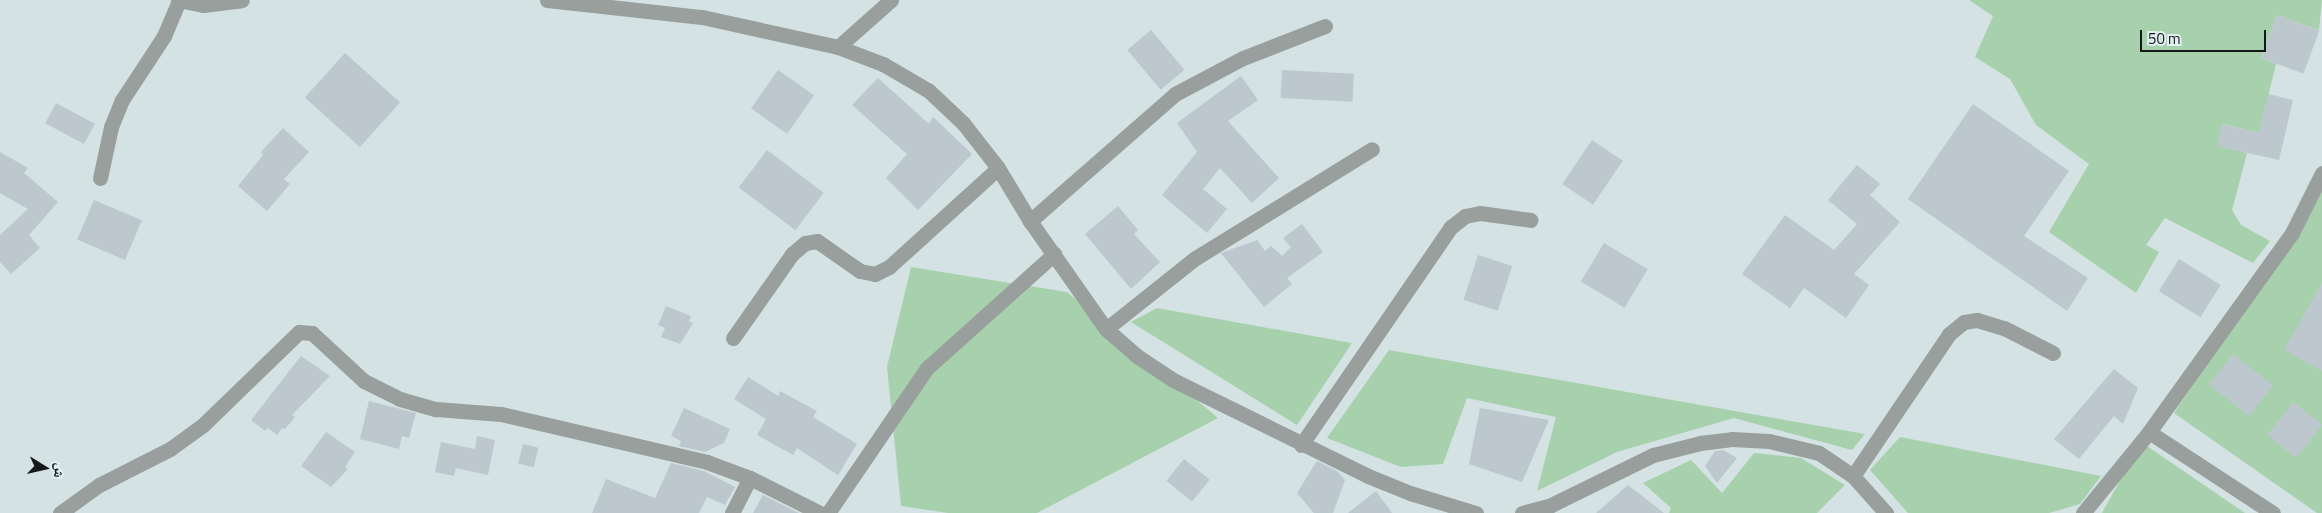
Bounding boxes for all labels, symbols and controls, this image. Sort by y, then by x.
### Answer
scale bar [2142,20,2268,52]
text: 50 m [2148,27,2181,50]
north arrow [20,443,70,493]
text: ش [49,462,72,480]

